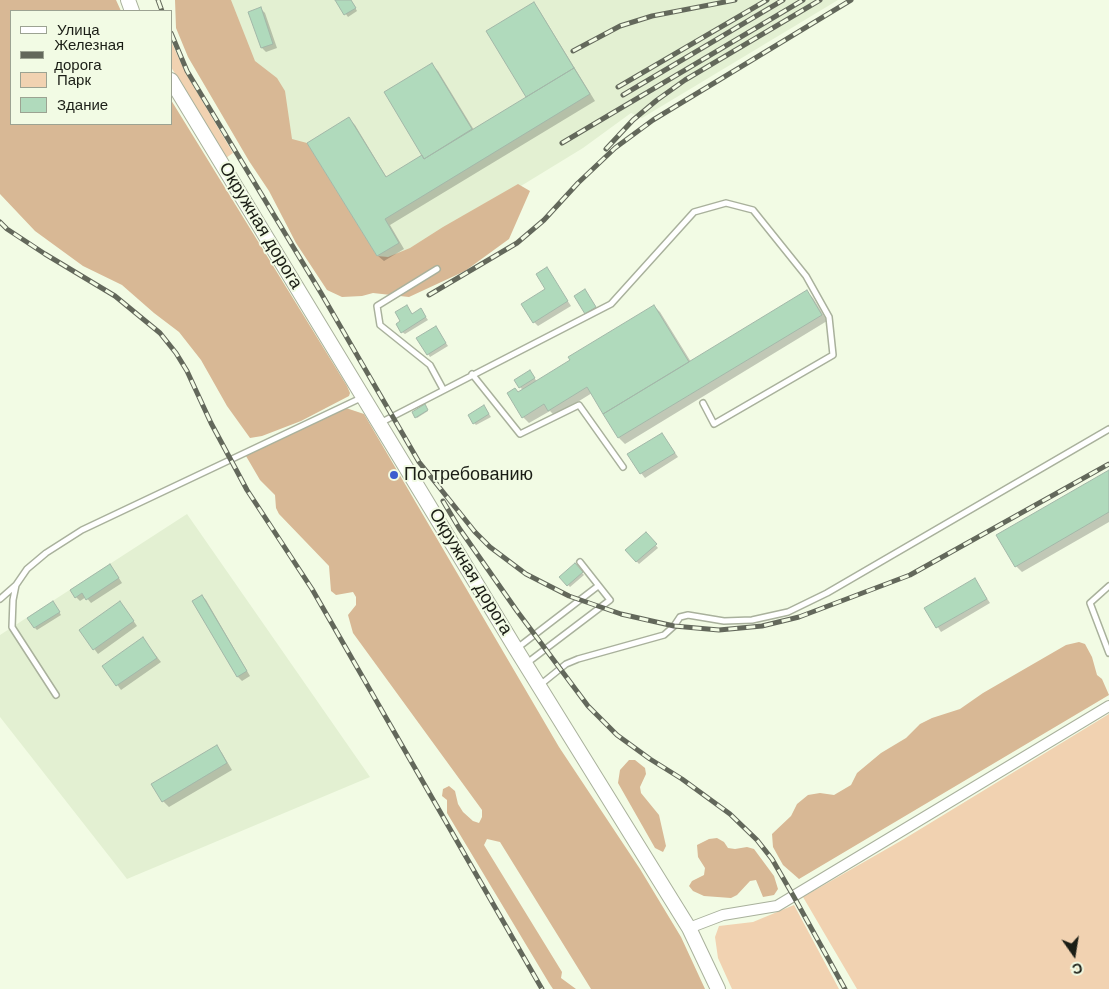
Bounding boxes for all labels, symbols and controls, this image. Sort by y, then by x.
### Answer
legend [10,10,172,125]
text: Улица [57,20,100,40]
text: Железная дорога [54,35,124,75]
text: Парк [57,70,91,90]
text: Здание [57,95,108,115]
street label: Окружная дорога [214,159,306,293]
place label: По требованию [404,464,533,486]
marker: По требованию [388,469,400,481]
street label: Окружная дорога [424,505,516,639]
north arrow [1049,929,1099,979]
text: С [1070,959,1084,979]

